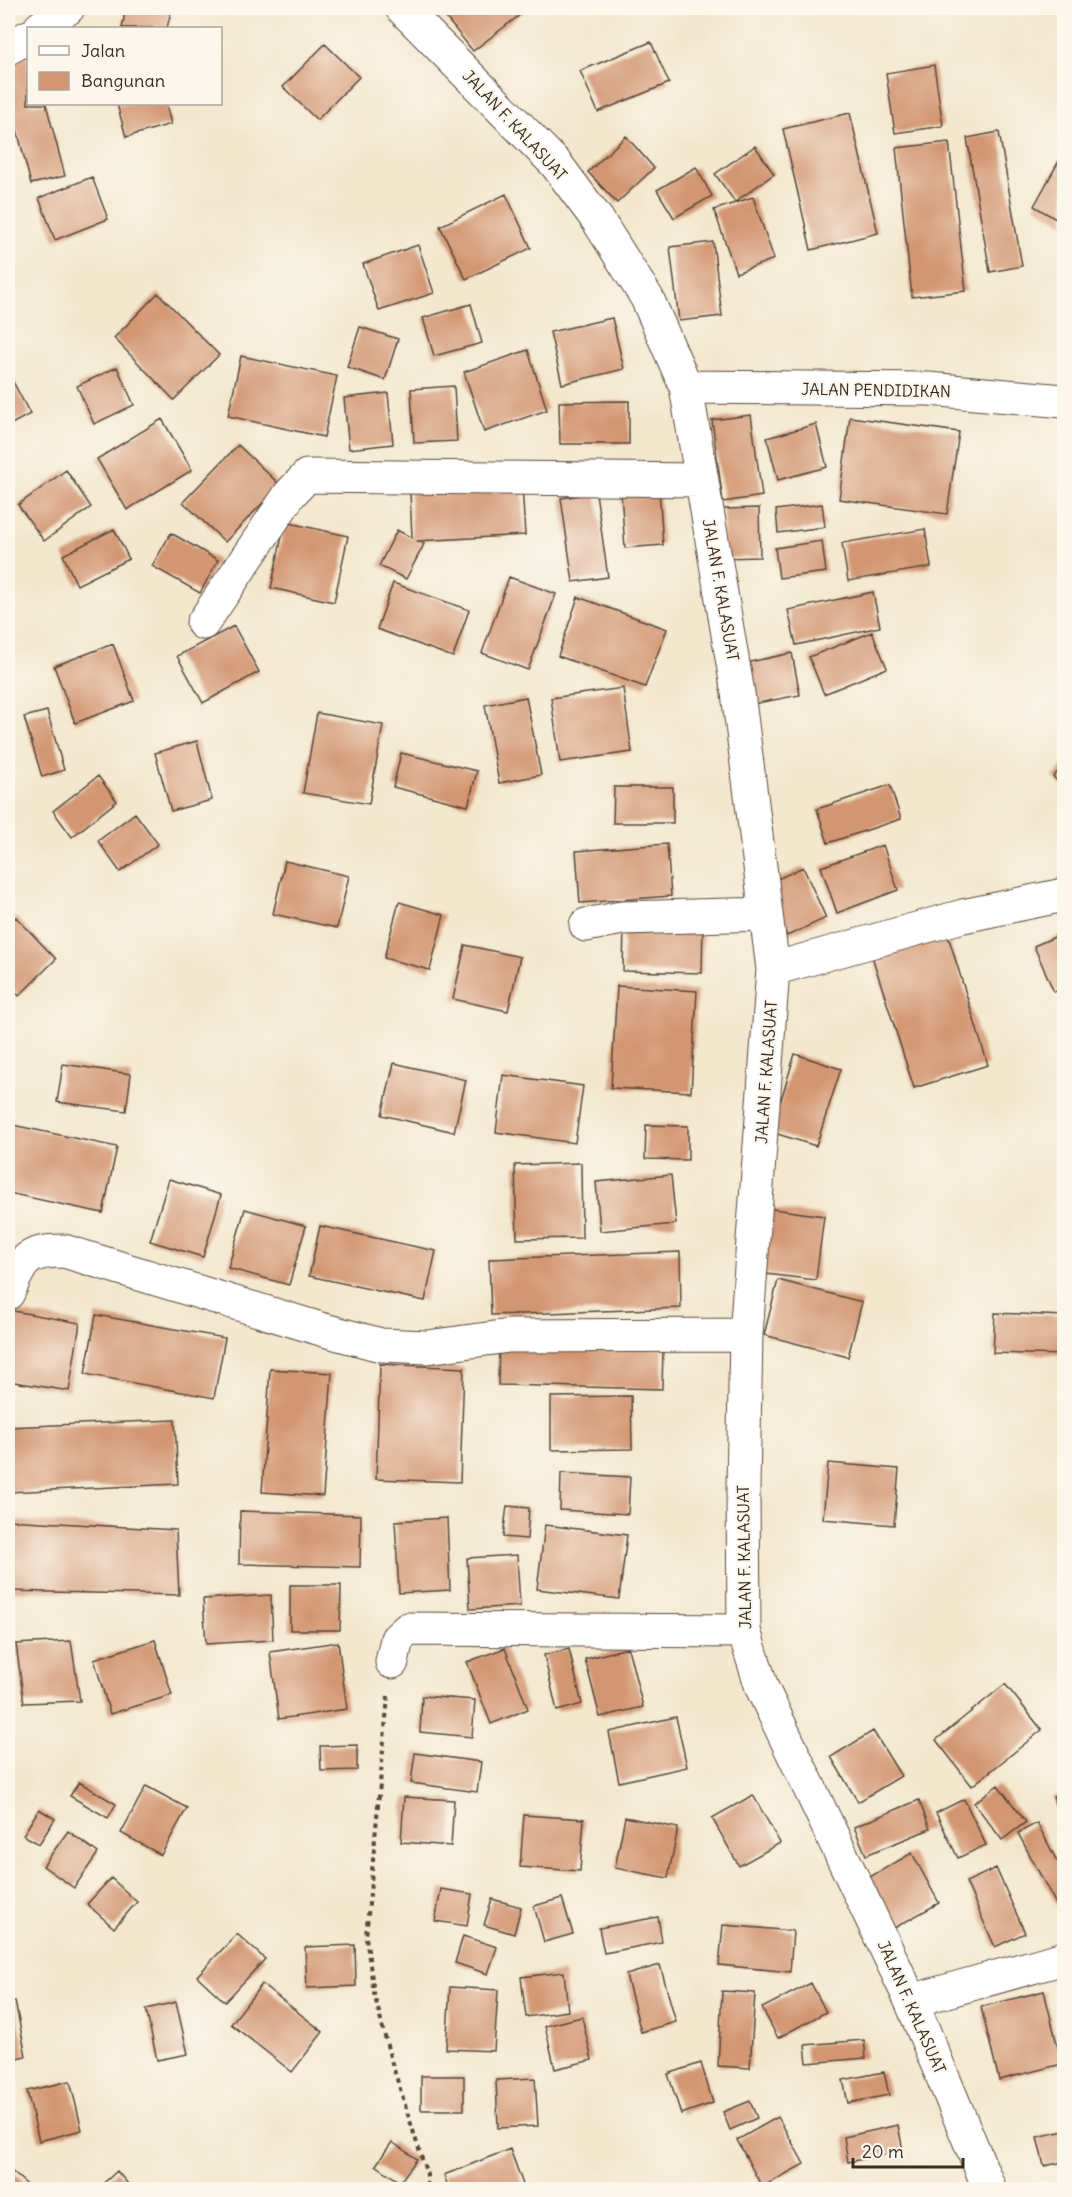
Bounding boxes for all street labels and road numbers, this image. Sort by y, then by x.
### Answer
street label: JALAN F. KALASUAT [459,65,571,185]
street label: JALAN PENDIDIKAN [801,379,951,401]
street label: JALAN F. KALASUAT [699,517,743,663]
street label: JALAN F. KALASUAT [751,999,781,1145]
street label: JALAN F. KALASUAT [733,1485,755,1629]
street label: JALAN F. KALASUAT [874,1937,950,2077]

